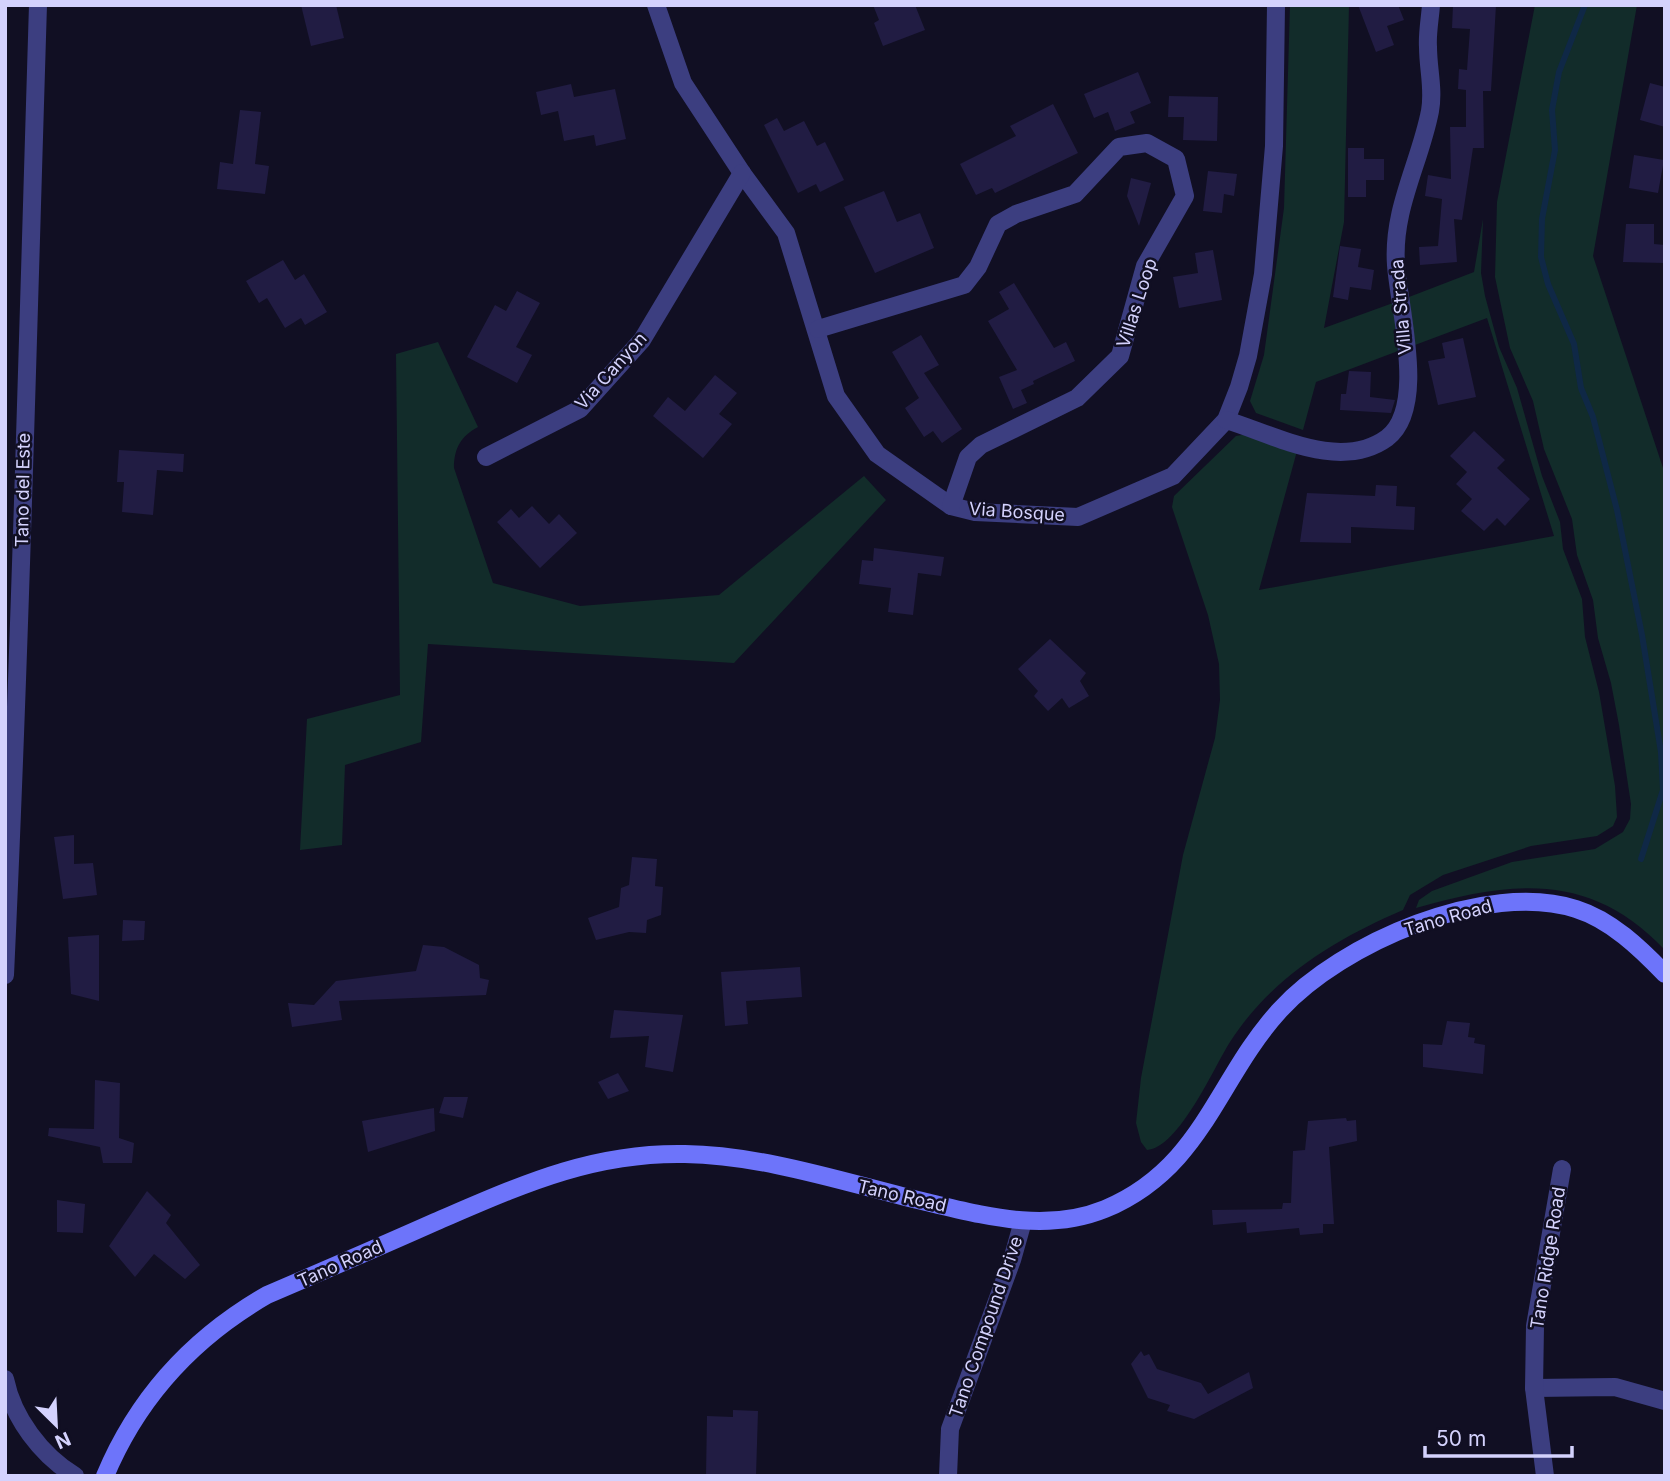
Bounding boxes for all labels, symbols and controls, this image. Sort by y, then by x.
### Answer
street label: Villas Loop [1112,255,1161,350]
street label: Villa Strada [1386,258,1415,356]
street label: Via Canyon [570,328,651,414]
street label: Tano del Este [11,433,34,547]
street label: Via Bosque [968,498,1066,525]
street label: Tano Road [1402,895,1494,940]
street label: Tano Road [856,1175,948,1216]
street label: Tano Ridge Road [1526,1185,1569,1331]
street label: Tano Compound Drive [945,1233,1026,1420]
street label: Tano Road [294,1236,385,1292]
north arrow [21,1390,91,1460]
scale bar [1425,1414,1572,1458]
text: 50 m [1436,1426,1486,1451]
text: N [51,1427,74,1454]

